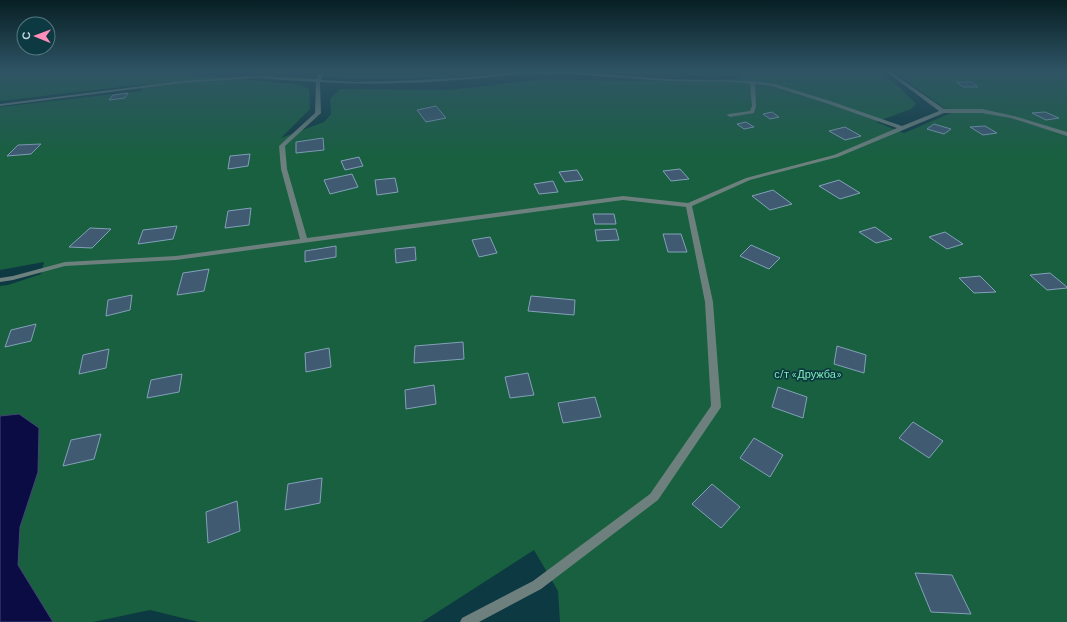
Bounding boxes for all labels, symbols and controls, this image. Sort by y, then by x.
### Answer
north arrow [16,16,56,56]
text: С [19,32,32,40]
park label: с/т «Дружба» [774,367,842,380]

